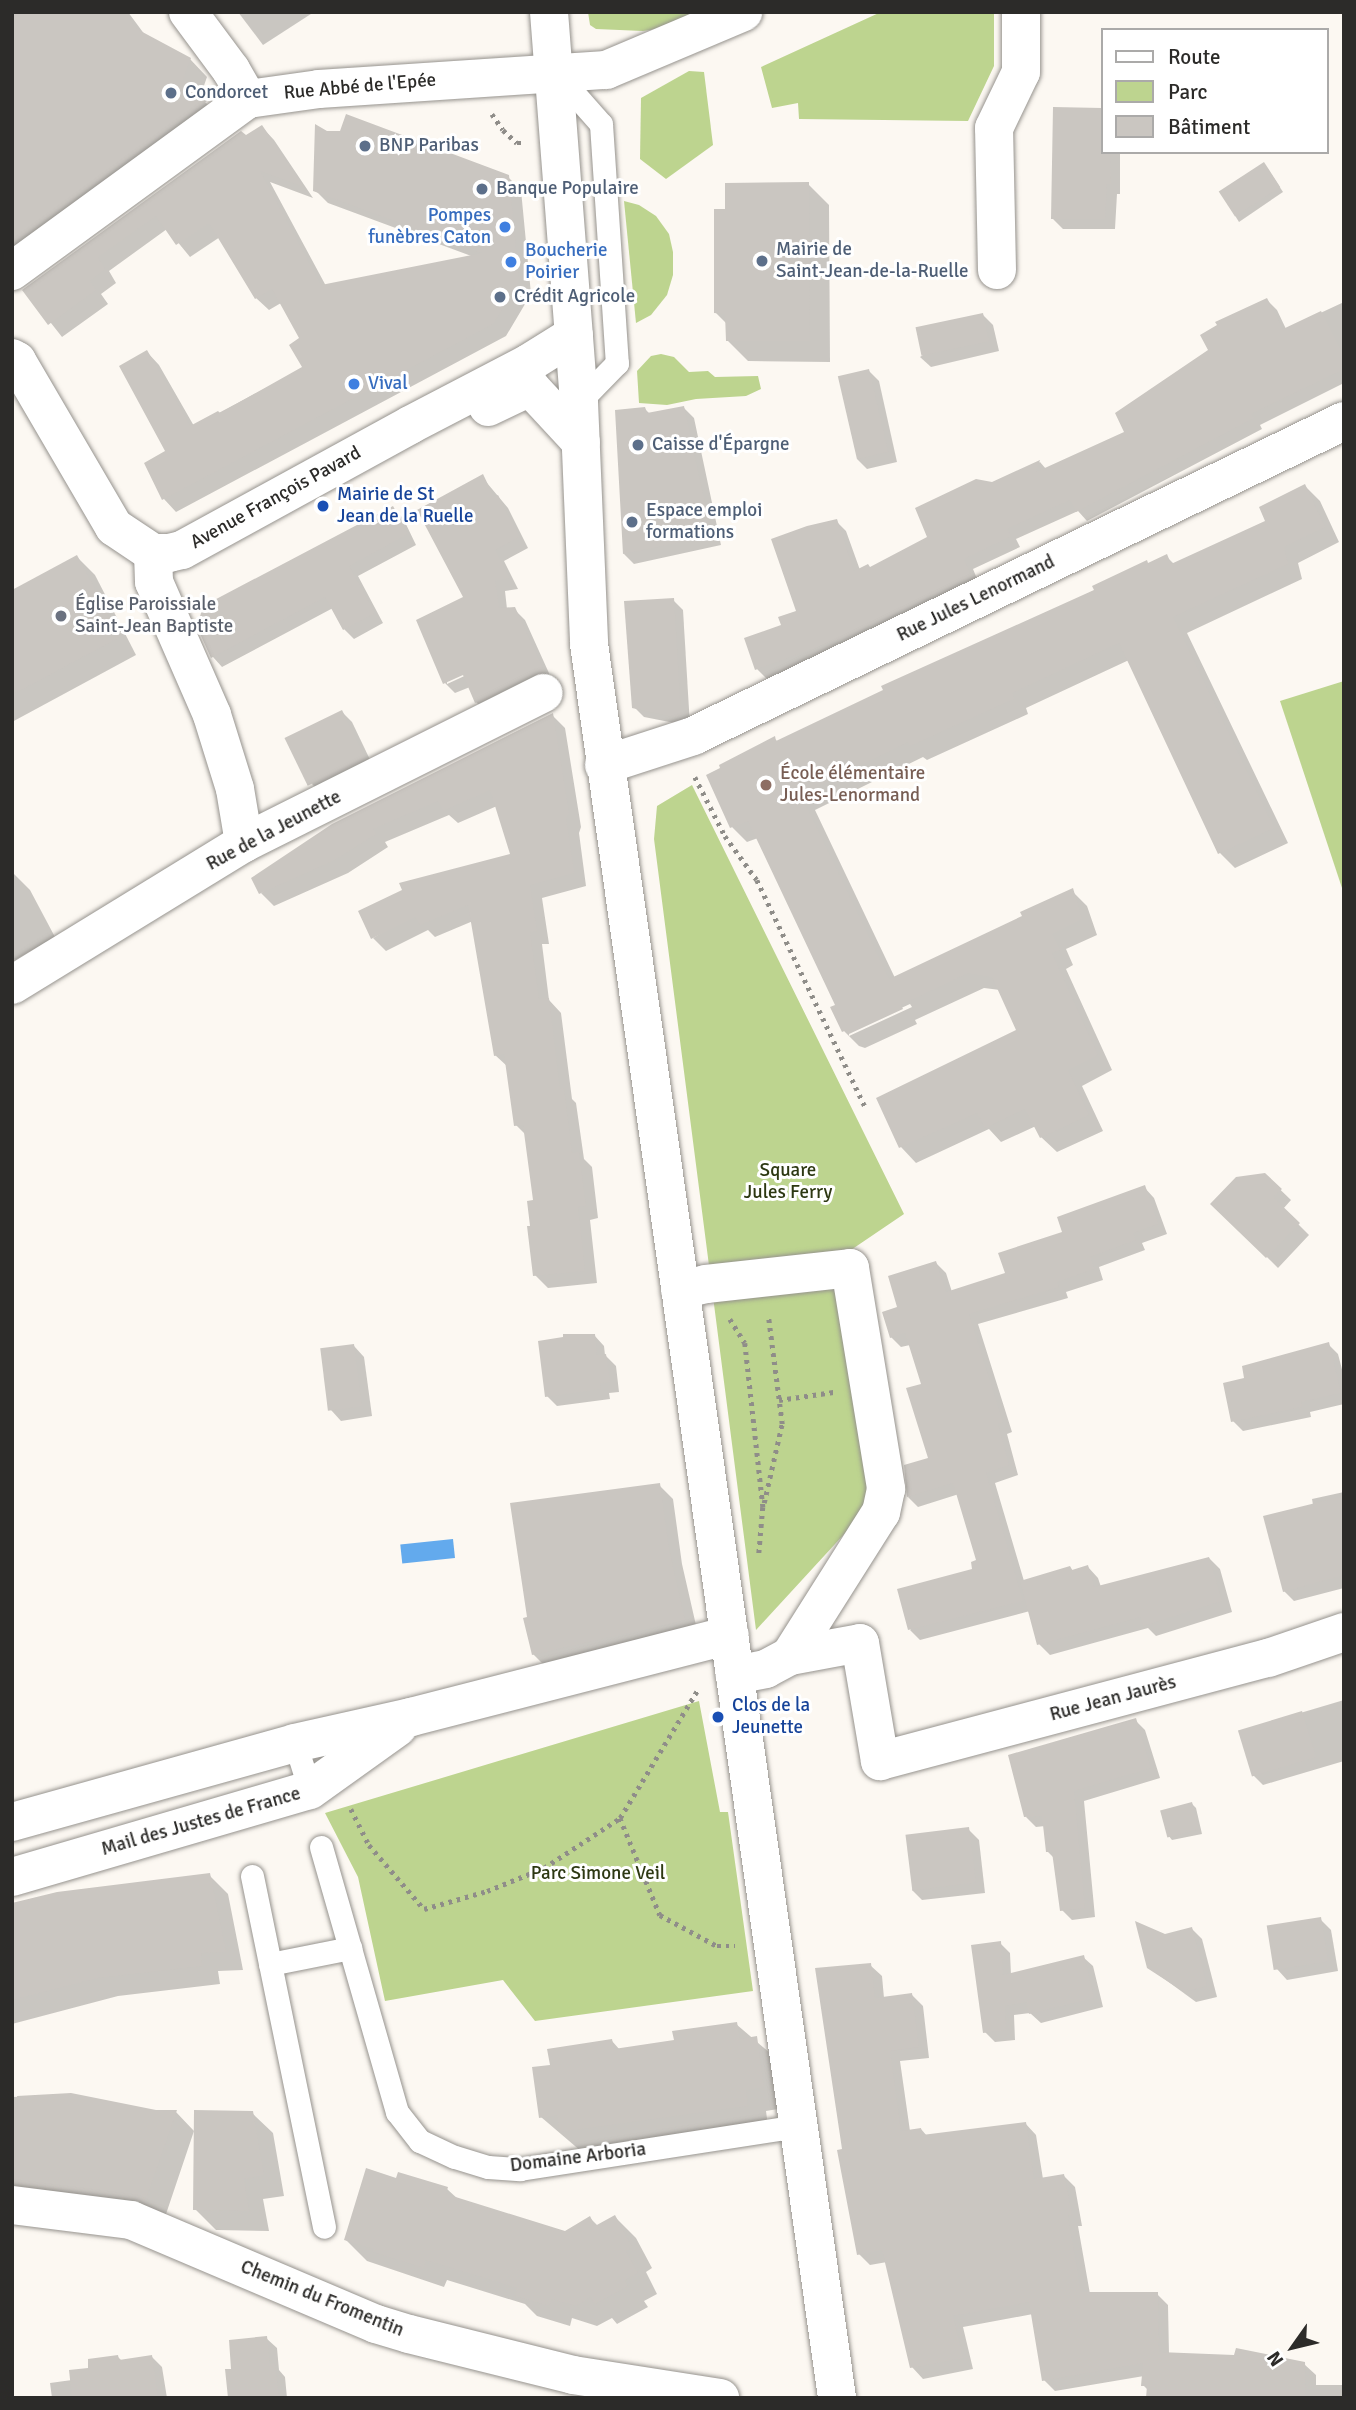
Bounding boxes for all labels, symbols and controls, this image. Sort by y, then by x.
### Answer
legend [1100,28,1328,154]
text: Route [1168,44,1220,70]
street label: Rue Abbé de l'Epée [283,69,437,105]
text: Parc [1168,79,1207,105]
place label: Condorcet [185,82,268,104]
marker: Condorcet [163,85,179,101]
text: Bâtiment [1168,114,1250,140]
place label: BNP Paribas [379,135,479,157]
marker: BNP Paribas [357,138,373,154]
place label: Banque Populaire [496,178,639,200]
marker: Banque Populaire [474,181,490,197]
place label: Pompes funèbres Caton [368,205,491,249]
marker: Pompes funèbres Caton [497,219,513,235]
place label: Mairie de Saint-Jean-de-la-Ruelle [776,239,969,283]
place label: Boucherie Poirier [525,240,608,284]
marker: Mairie de Saint-Jean-de-la-Ruelle [754,253,770,269]
marker: Boucherie Poirier [503,254,519,270]
place label: Crédit Agricole [514,286,635,308]
marker: Crédit Agricole [492,289,508,305]
place label: Vival [368,373,408,395]
marker: Vival [346,376,362,392]
place label: Caisse d'Épargne [652,434,790,456]
marker: Caisse d'Épargne [630,437,646,453]
street label: Avenue François Pavard [187,442,365,554]
place label: Mairie de St Jean de la Ruelle [337,484,474,528]
marker: Mairie de St Jean de la Ruelle [315,498,331,514]
place label: Espace emploi formations [646,500,762,544]
marker: Espace emploi formations [624,514,640,530]
street label: Rue Jules Lenormand [893,551,1059,647]
place label: Église Paroissiale Saint-Jean Baptiste [75,594,233,638]
marker: Église Paroissiale Saint-Jean Baptiste [53,608,69,624]
place label: École élémentaire Jules-Lenormand [780,763,925,807]
marker: École élémentaire Jules-Lenormand [758,777,774,793]
street label: Rue de la Jeunette [203,786,345,876]
park label: Square Jules Ferry [744,1160,832,1204]
street label: Rue Jean Jaurès [1047,1671,1179,1727]
place label: Clos de la Jeunette [732,1695,810,1739]
marker: Clos de la Jeunette [710,1709,726,1725]
street label: Mail des Justes de France [99,1783,303,1861]
park label: Parc Simone Veil [531,1863,665,1885]
street label: Domaine Arboria [509,2138,647,2178]
street label: Chemin du Fromentin [237,2256,407,2342]
north arrow [1258,2312,1328,2382]
text: N [1262,2347,1289,2371]

